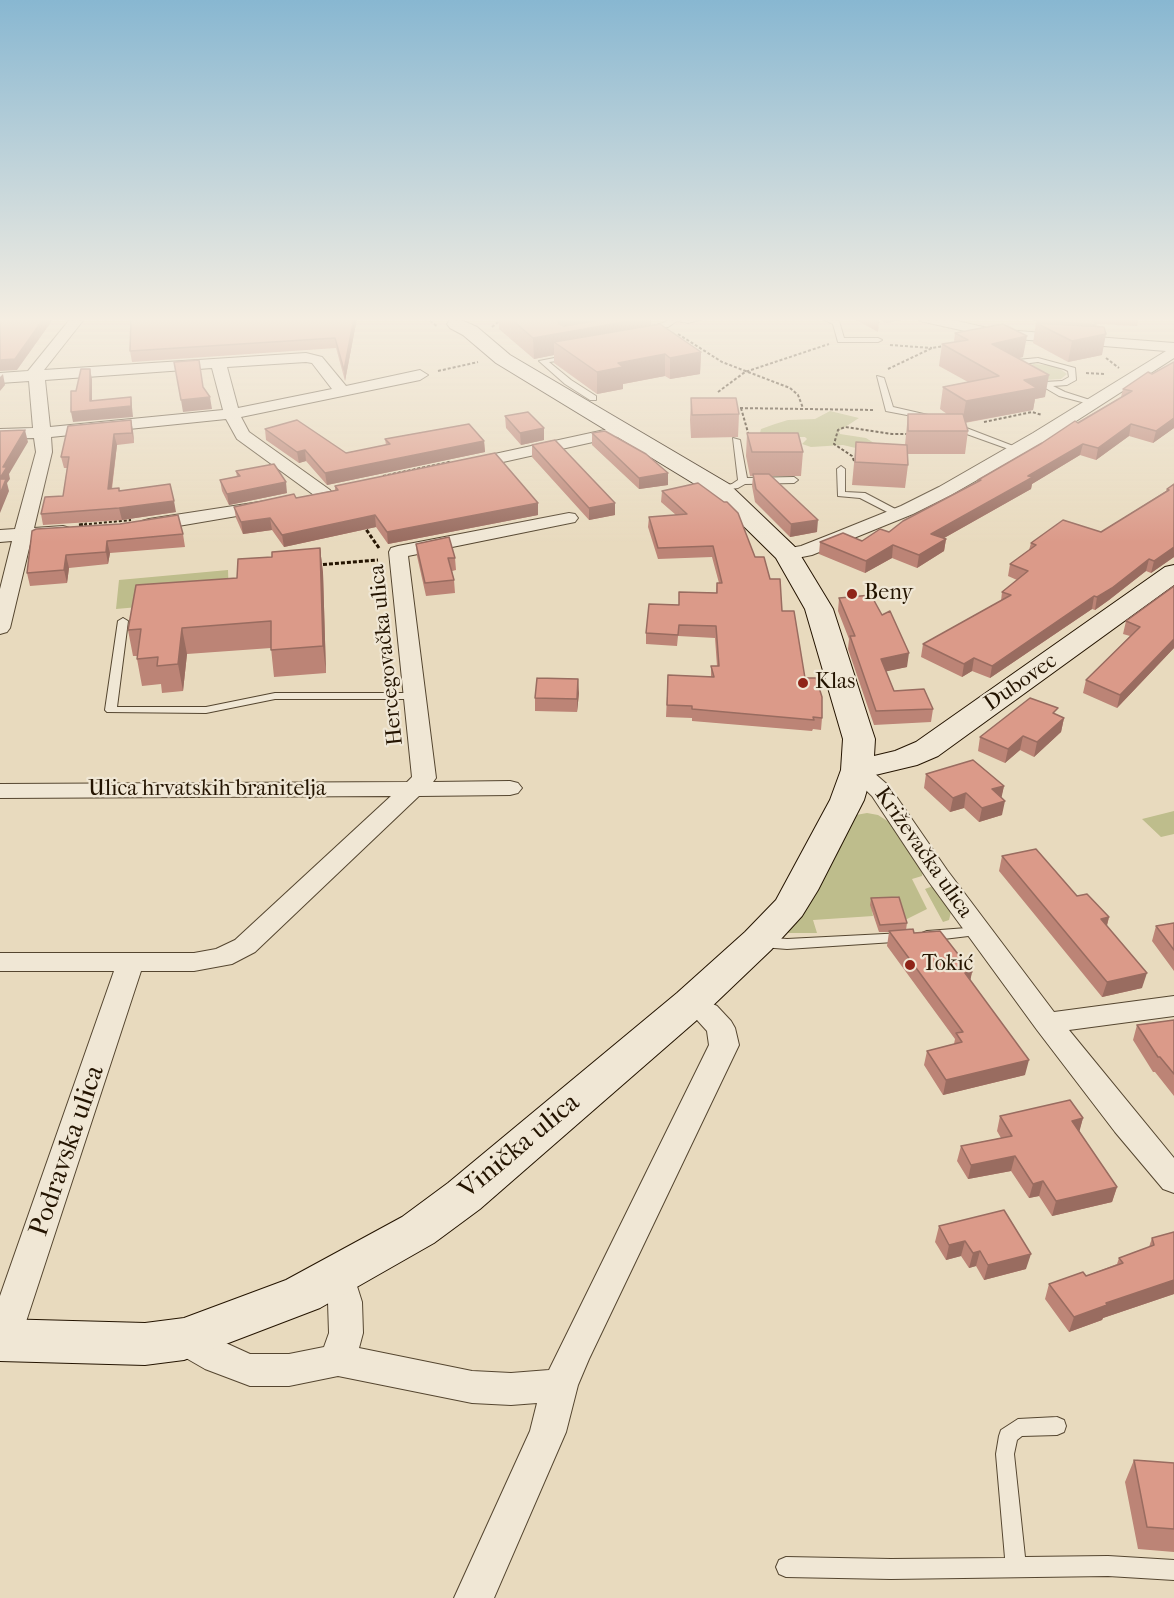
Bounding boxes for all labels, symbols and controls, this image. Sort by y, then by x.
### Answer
street label: Hercegovačka ulica [364,563,410,747]
place label: Beny [864,581,913,607]
marker: Beny [845,587,859,601]
street label: Dubovec [980,649,1062,717]
place label: Klas [815,670,855,696]
marker: Klas [796,676,810,690]
street label: Ulica hrvatskih branitelja [88,777,326,803]
street label: Križevačka ulica [868,782,978,924]
place label: Tokić [922,952,973,978]
marker: Tokić [903,958,917,972]
street label: Podravska ulica [24,1062,112,1240]
street label: Vinička ulica [453,1087,587,1207]

